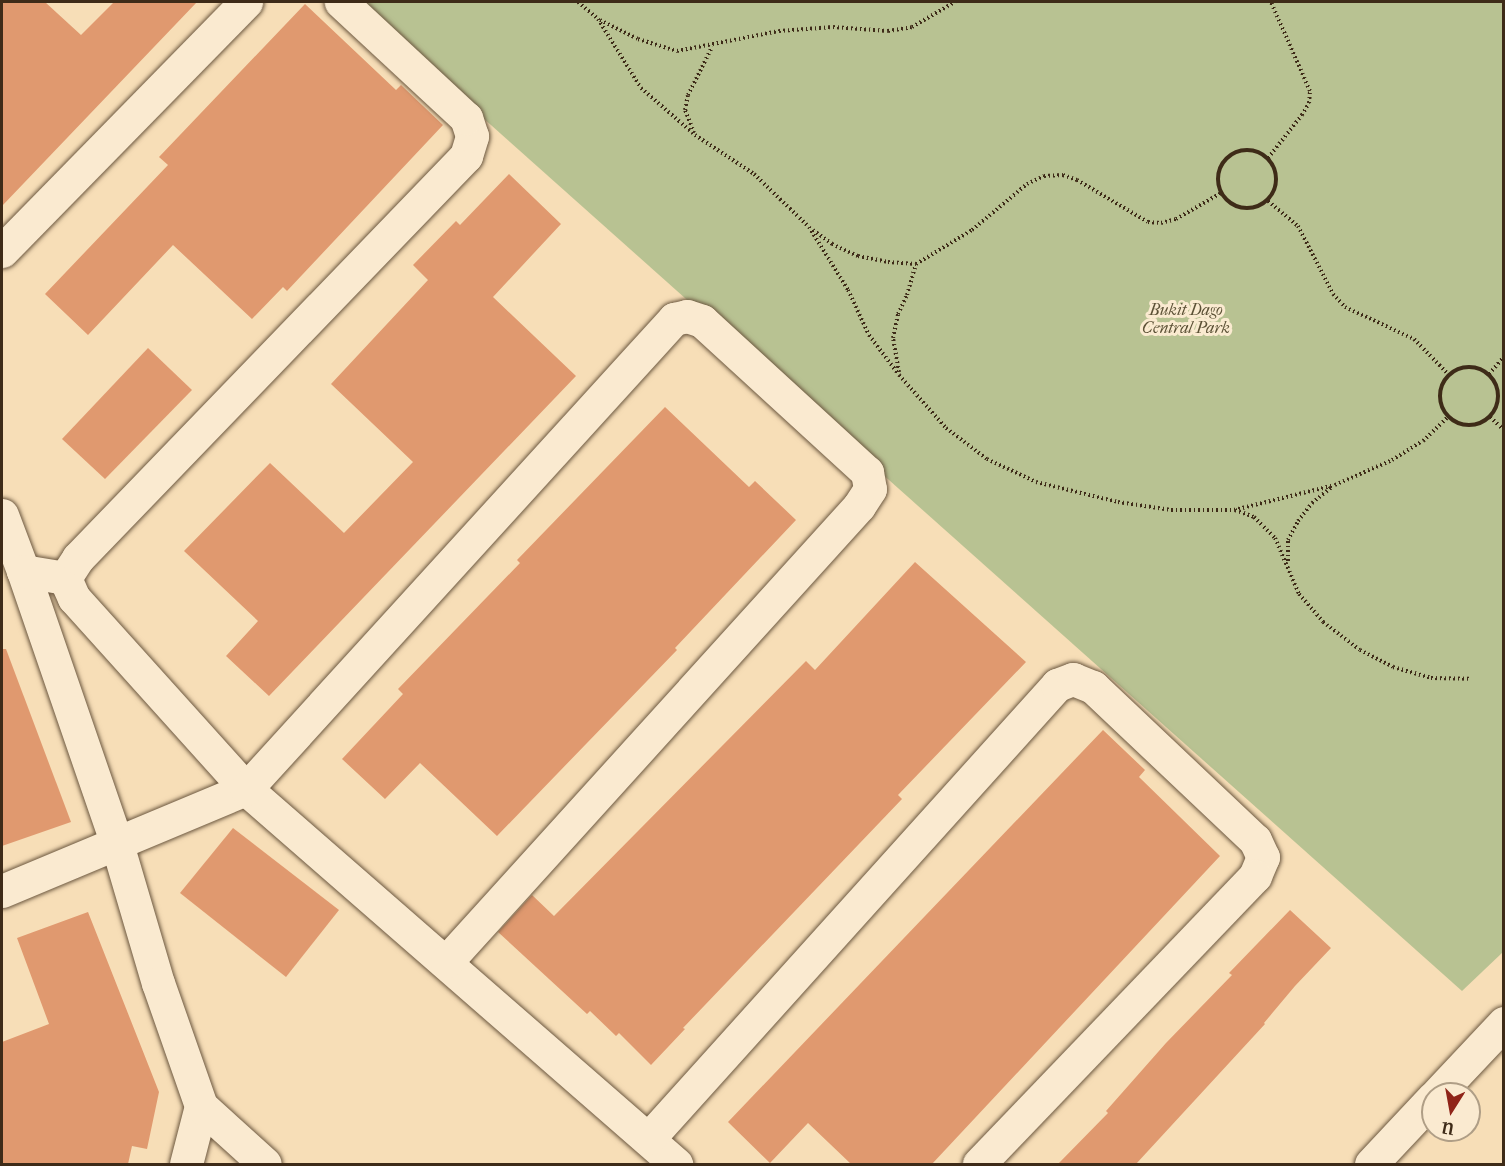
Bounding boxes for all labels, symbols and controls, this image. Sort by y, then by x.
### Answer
park label: Bukit Dago Central Park [1142,300,1230,338]
north arrow [1421,1082,1481,1142]
text: U [1440,1118,1456,1139]

